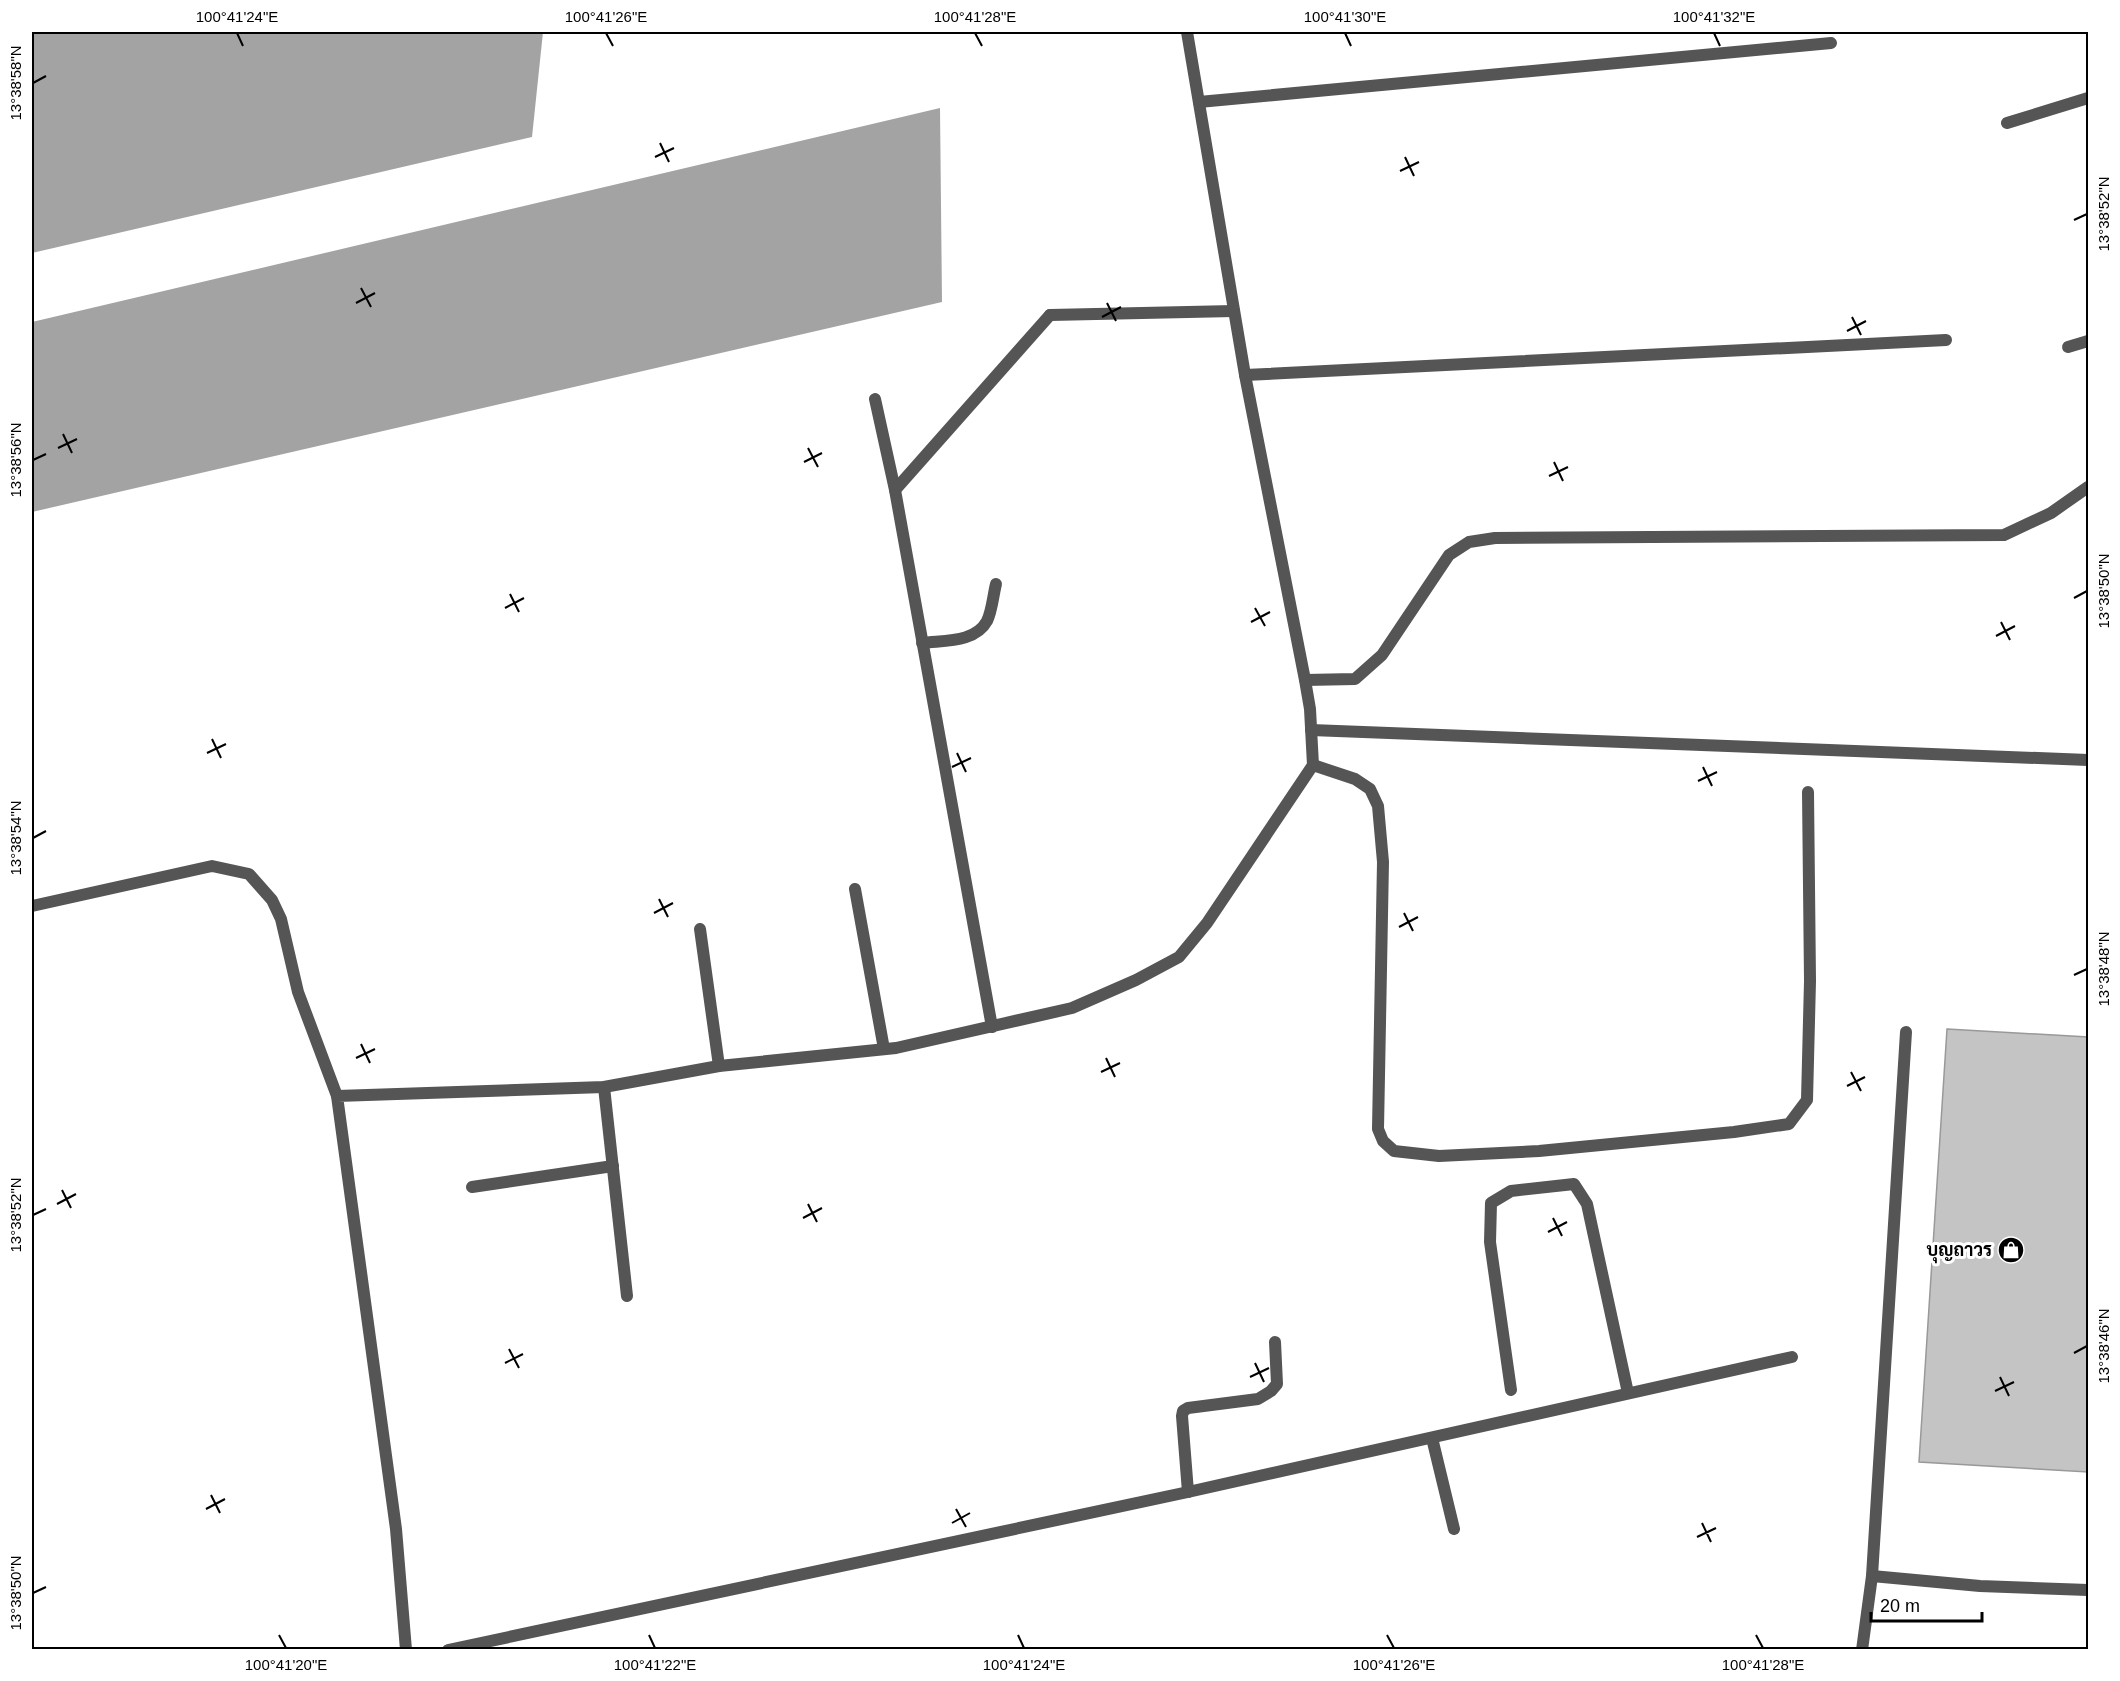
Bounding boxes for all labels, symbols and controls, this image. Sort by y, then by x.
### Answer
text: 100°41'24"E [196,8,278,25]
text: 100°41'26"E [565,8,647,25]
text: 100°41'28"E [934,8,1016,25]
text: 100°41'30"E [1304,8,1386,25]
text: 100°41'32"E [1673,8,1755,25]
text: 13°38'58"N [7,45,24,121]
text: 13°38'52"N [2095,176,2112,252]
text: 13°38'56"N [7,422,24,498]
text: 13°38'50"N [2095,553,2112,629]
text: 13°38'54"N [7,800,24,876]
text: 13°38'48"N [2095,931,2112,1007]
text: 13°38'52"N [7,1177,24,1253]
shop icon: บุญถาวร [1996,1235,2026,1265]
place label: บุญถาวร [1926,1240,1992,1264]
text: 13°38'46"N [2095,1308,2112,1384]
text: 13°38'50"N [7,1555,24,1631]
scale bar [1871,1585,1982,1623]
text: 20 m [1880,1596,1920,1616]
text: 100°41'20"E [245,1656,327,1673]
text: 100°41'22"E [614,1656,696,1673]
text: 100°41'24"E [983,1656,1065,1673]
text: 100°41'26"E [1353,1656,1435,1673]
text: 100°41'28"E [1722,1656,1804,1673]

